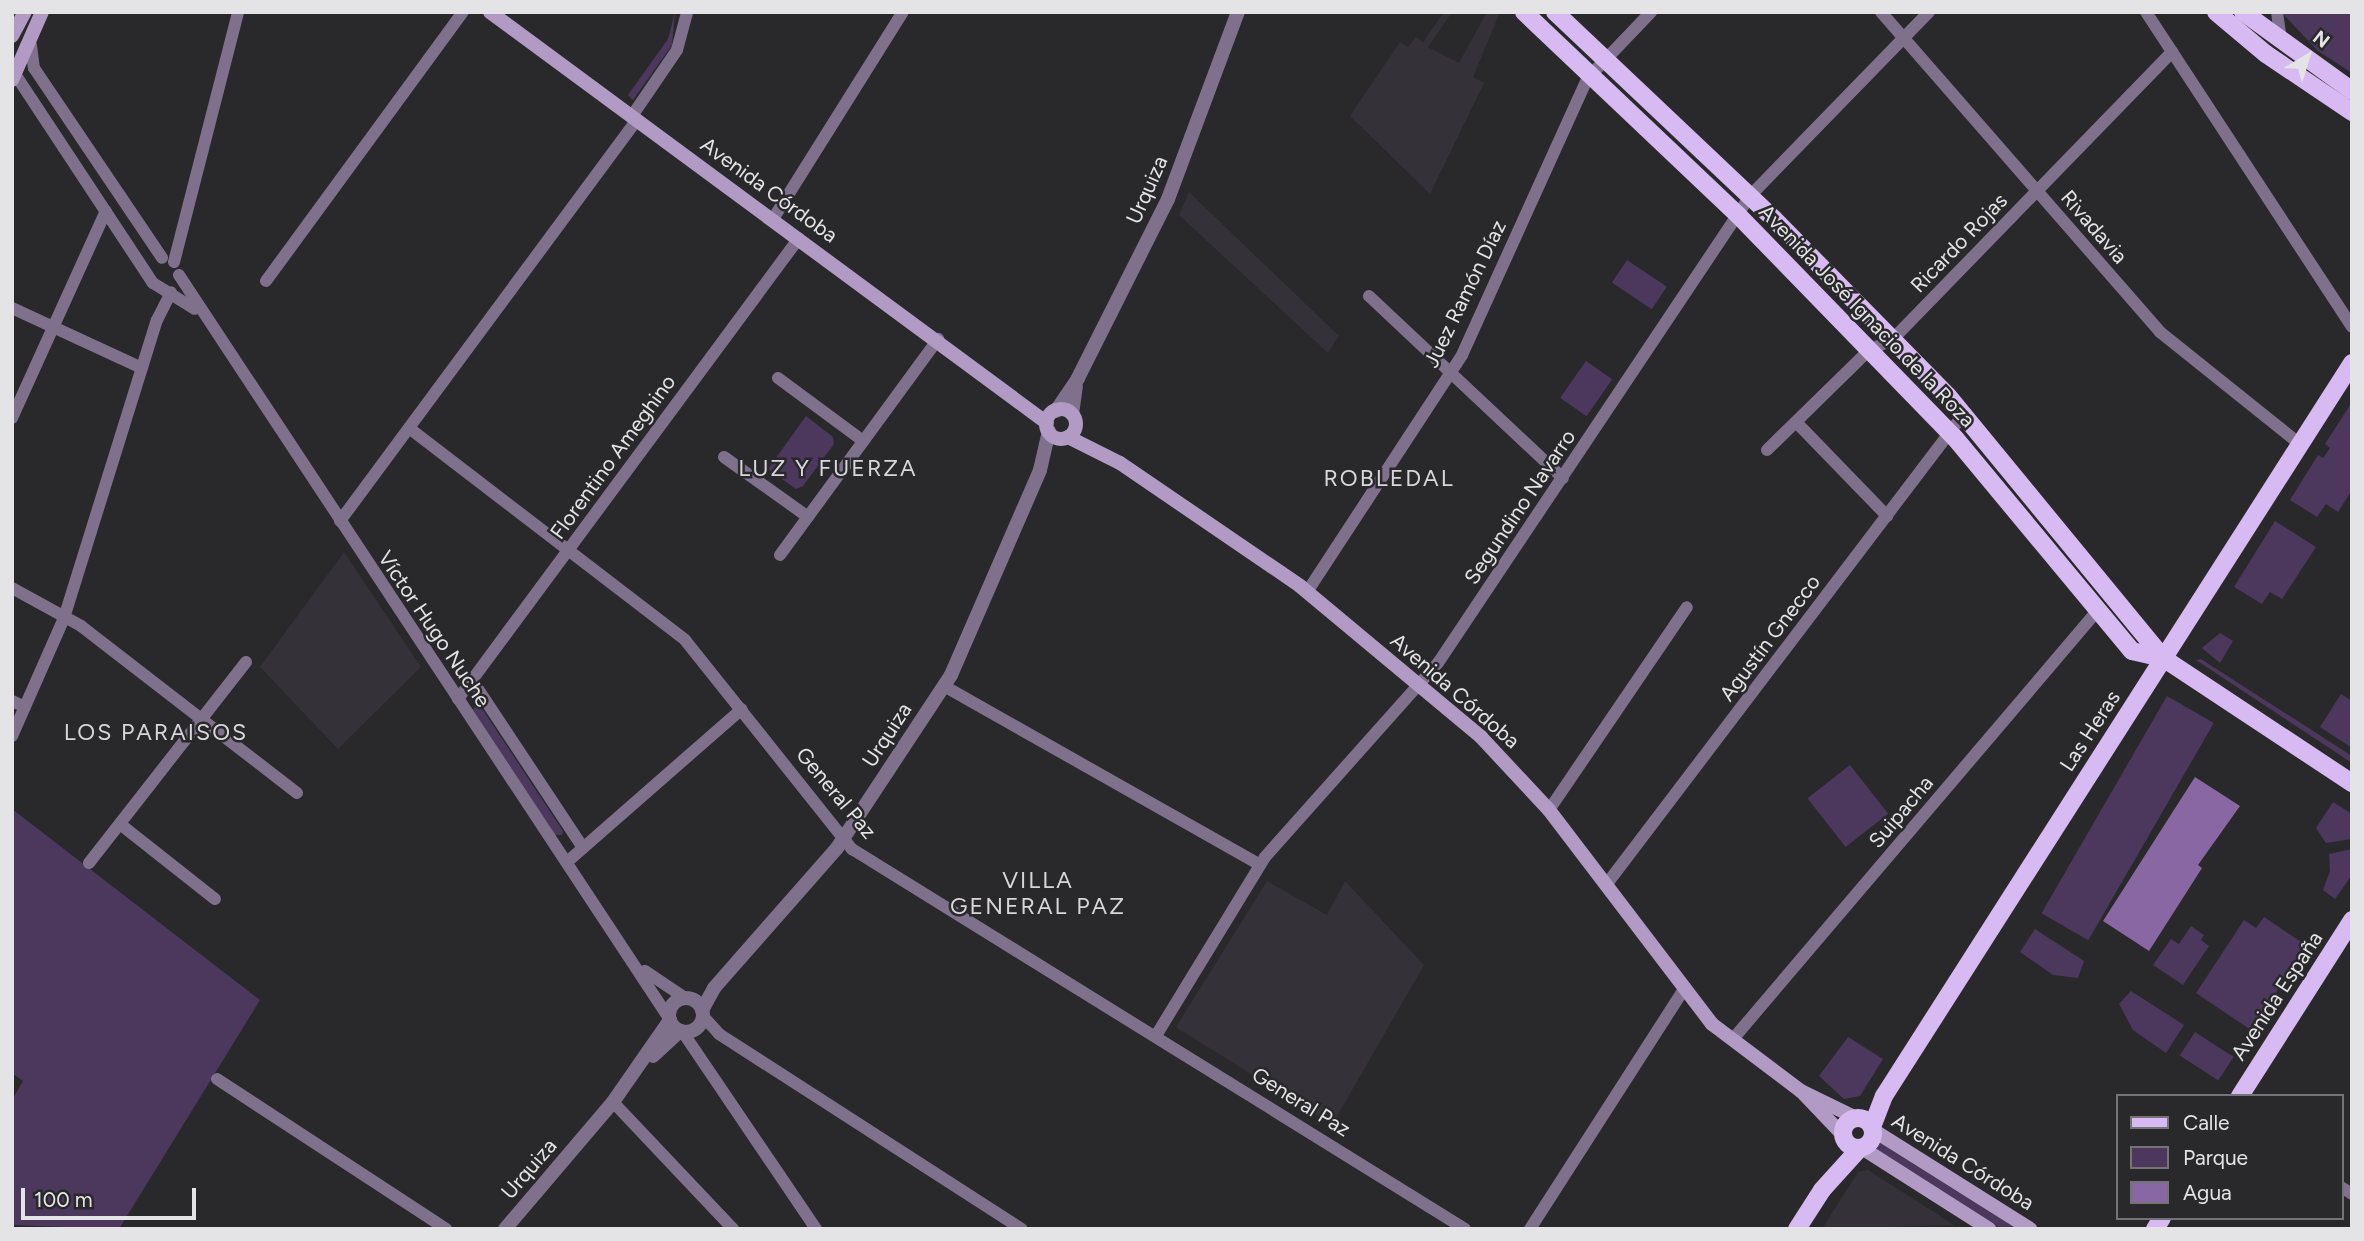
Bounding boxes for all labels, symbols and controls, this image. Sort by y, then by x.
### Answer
north arrow [2273,21,2343,91]
text: N [2308,25,2334,53]
street label: Avenida Córdoba [696,132,842,248]
street label: Urquiza [1121,152,1173,228]
street label: Rivadavia [2055,185,2133,269]
street label: Ricardo Rojas [1905,188,2013,298]
street label: Avenida José Ignacio de la Roza [1754,199,1980,433]
street label: Juez Ramón Díaz [1418,216,1512,372]
street label: Florentino Ameghino [545,370,681,544]
street label: Segundino Navarro [1459,425,1581,589]
district label: LUZ Y FUERZA [740,454,916,482]
district label: ROBLEDAL [1324,464,1454,492]
street label: Víctor Hugo Nuche [372,546,496,712]
street label: Agustín Gnecco [1714,570,1826,706]
street label: Avenida Córdoba [1385,628,1525,754]
street label: Las Heras [2055,686,2125,776]
street label: Urquiza [857,698,917,772]
district label: LOS PARAISOS [65,718,247,746]
street label: General Paz [791,742,881,844]
street label: Suipacha [1864,771,1938,853]
district label: VILLA GENERAL PAZ [951,866,1125,920]
street label: Avenida España [2226,927,2328,1065]
street label: General Paz [1247,1062,1355,1142]
legend [2116,1094,2343,1220]
street label: Avenida Córdoba [1887,1108,2039,1216]
text: Calle [2183,1110,2230,1135]
street label: Urquiza [496,1134,562,1204]
text: Parque [2183,1145,2248,1170]
scale bar [24,1174,200,1218]
text: Agua [2183,1180,2232,1205]
text: 100 m [34,1187,93,1212]

